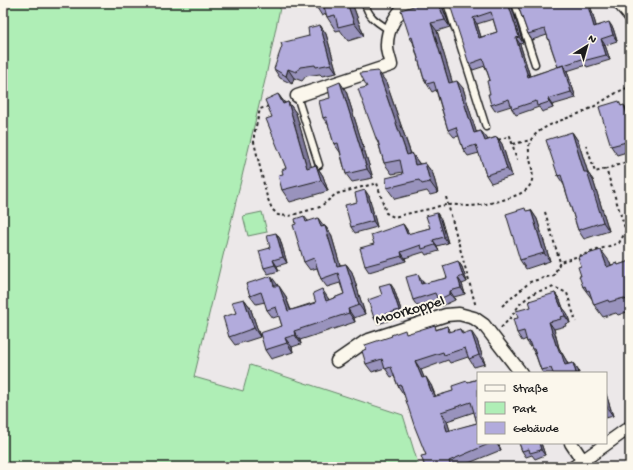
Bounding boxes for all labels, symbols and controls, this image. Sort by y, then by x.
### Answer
north arrow [567,26,607,66]
text: N [585,33,598,47]
street label: Moorkoppel [373,292,447,330]
legend [477,372,607,444]
text: Straße [513,383,549,397]
text: Park [512,403,538,417]
text: Gebäude [513,423,559,437]

